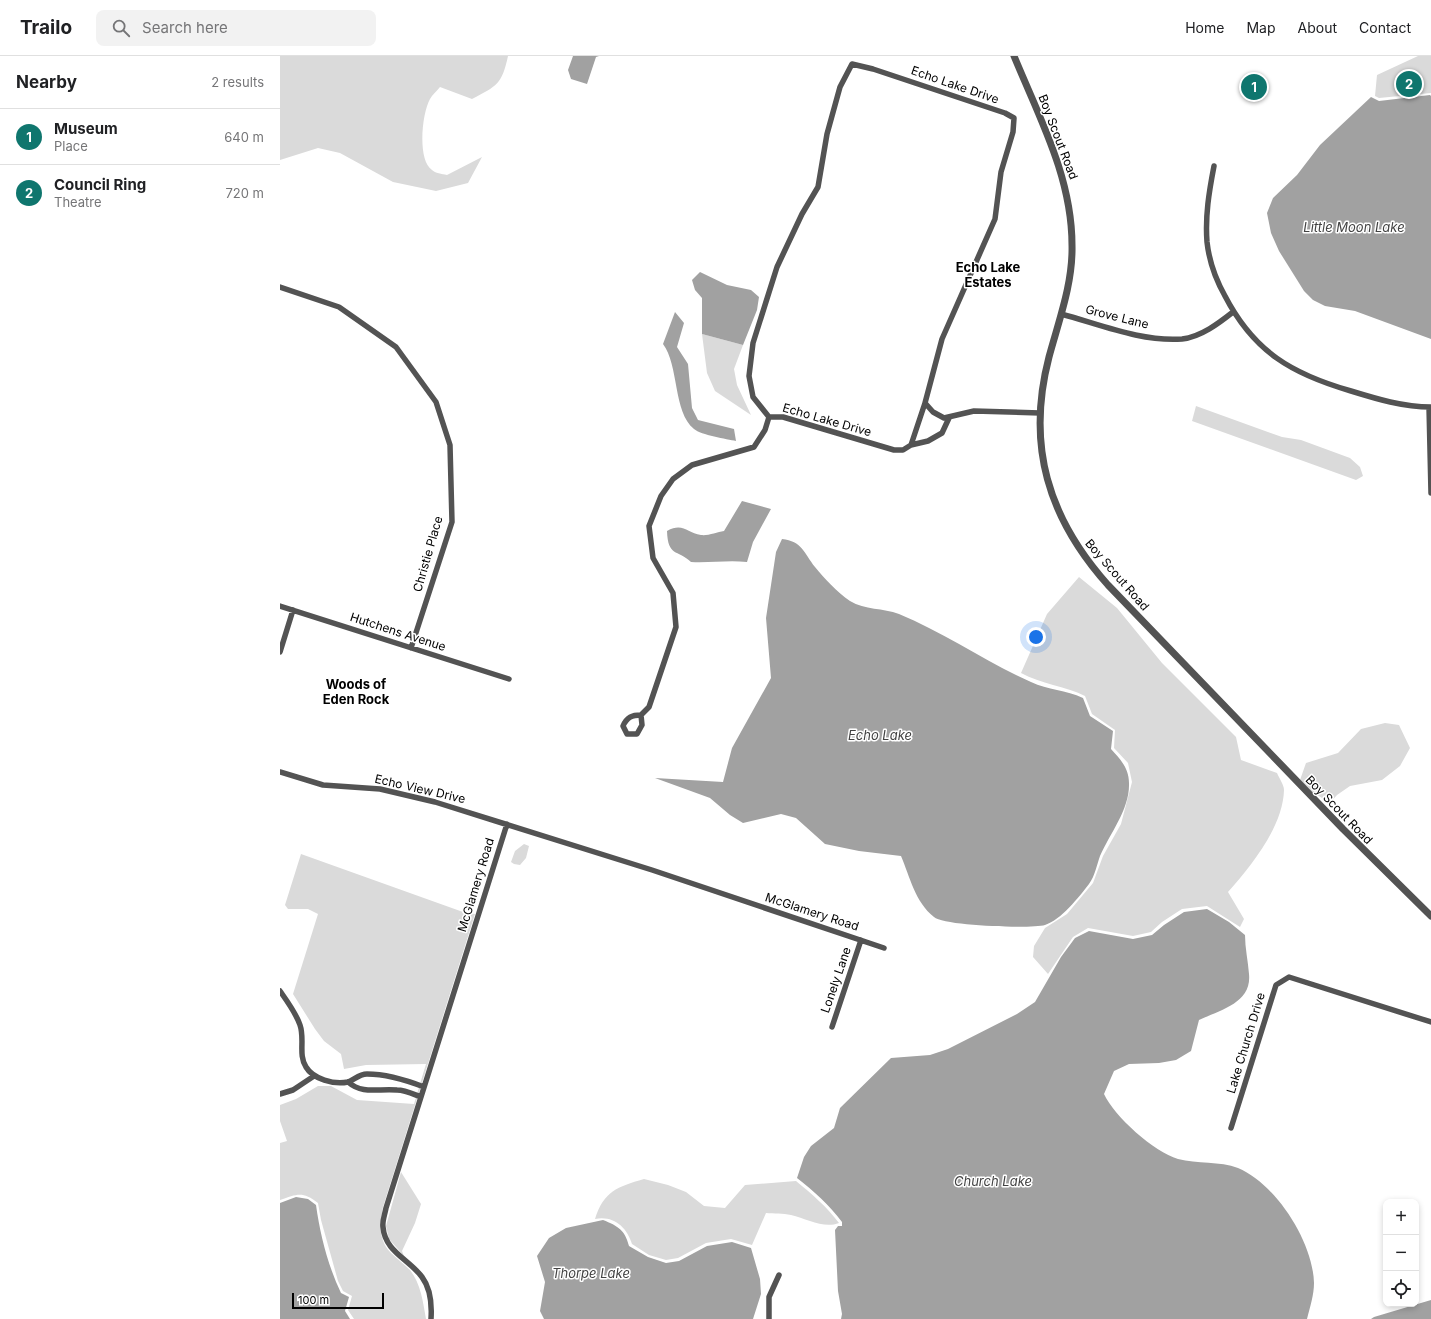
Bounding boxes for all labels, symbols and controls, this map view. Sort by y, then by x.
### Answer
search box [96,10,376,46]
text: Trailo [20,16,72,39]
icon: search [110,17,132,39]
text: Search here [142,18,228,37]
text: Home [1185,19,1224,36]
text: Map [1246,19,1276,36]
text: About [1298,19,1337,36]
text: Contact [1359,19,1411,36]
street label: Echo Lake Drive [909,63,1001,107]
pin: 2 [1396,69,1422,99]
text: Nearby [16,72,77,92]
pin: 1 [1241,72,1267,102]
text: 2 results [211,74,264,90]
street label: Boy Scout Road [1035,92,1082,182]
text: Museum [54,119,118,138]
text: 1 [26,129,32,145]
text: 640 m [224,129,264,145]
text: Place [54,138,88,154]
text: Council Ring [54,175,146,194]
text: 2 [25,185,33,201]
text: 720 m [225,185,264,201]
text: Theatre [54,194,102,210]
water label: Little Moon Lake [1303,219,1405,235]
district label: Echo Lake Estates [956,259,1021,290]
street label: Grove Lane [1084,301,1150,332]
street label: Echo Lake Drive [781,400,873,439]
street label: Christie Place [410,514,446,594]
street label: Boy Scout Road [1082,536,1153,614]
street label: Hutchens Avenue [348,609,448,654]
your location [1026,627,1046,647]
district label: Woods of Eden Rock [323,676,390,707]
water label: Echo Lake [848,727,912,743]
street label: Echo View Drive [373,771,467,806]
street label: Boy Scout Road [1303,772,1376,847]
street label: McGlamery Road [454,836,497,934]
street label: McGlamery Road [763,889,861,934]
street label: Lonely Lane [817,945,854,1015]
street label: Lake Church Drive [1223,991,1268,1095]
water label: Church Lake [954,1173,1032,1189]
map controls [1383,1199,1419,1307]
button: + [1383,1199,1419,1235]
button: − [1383,1235,1419,1271]
water label: Thorpe Lake [552,1265,630,1281]
button: locate [1383,1271,1419,1307]
scale bar [292,1291,384,1310]
text: 100 m [298,1293,329,1307]

